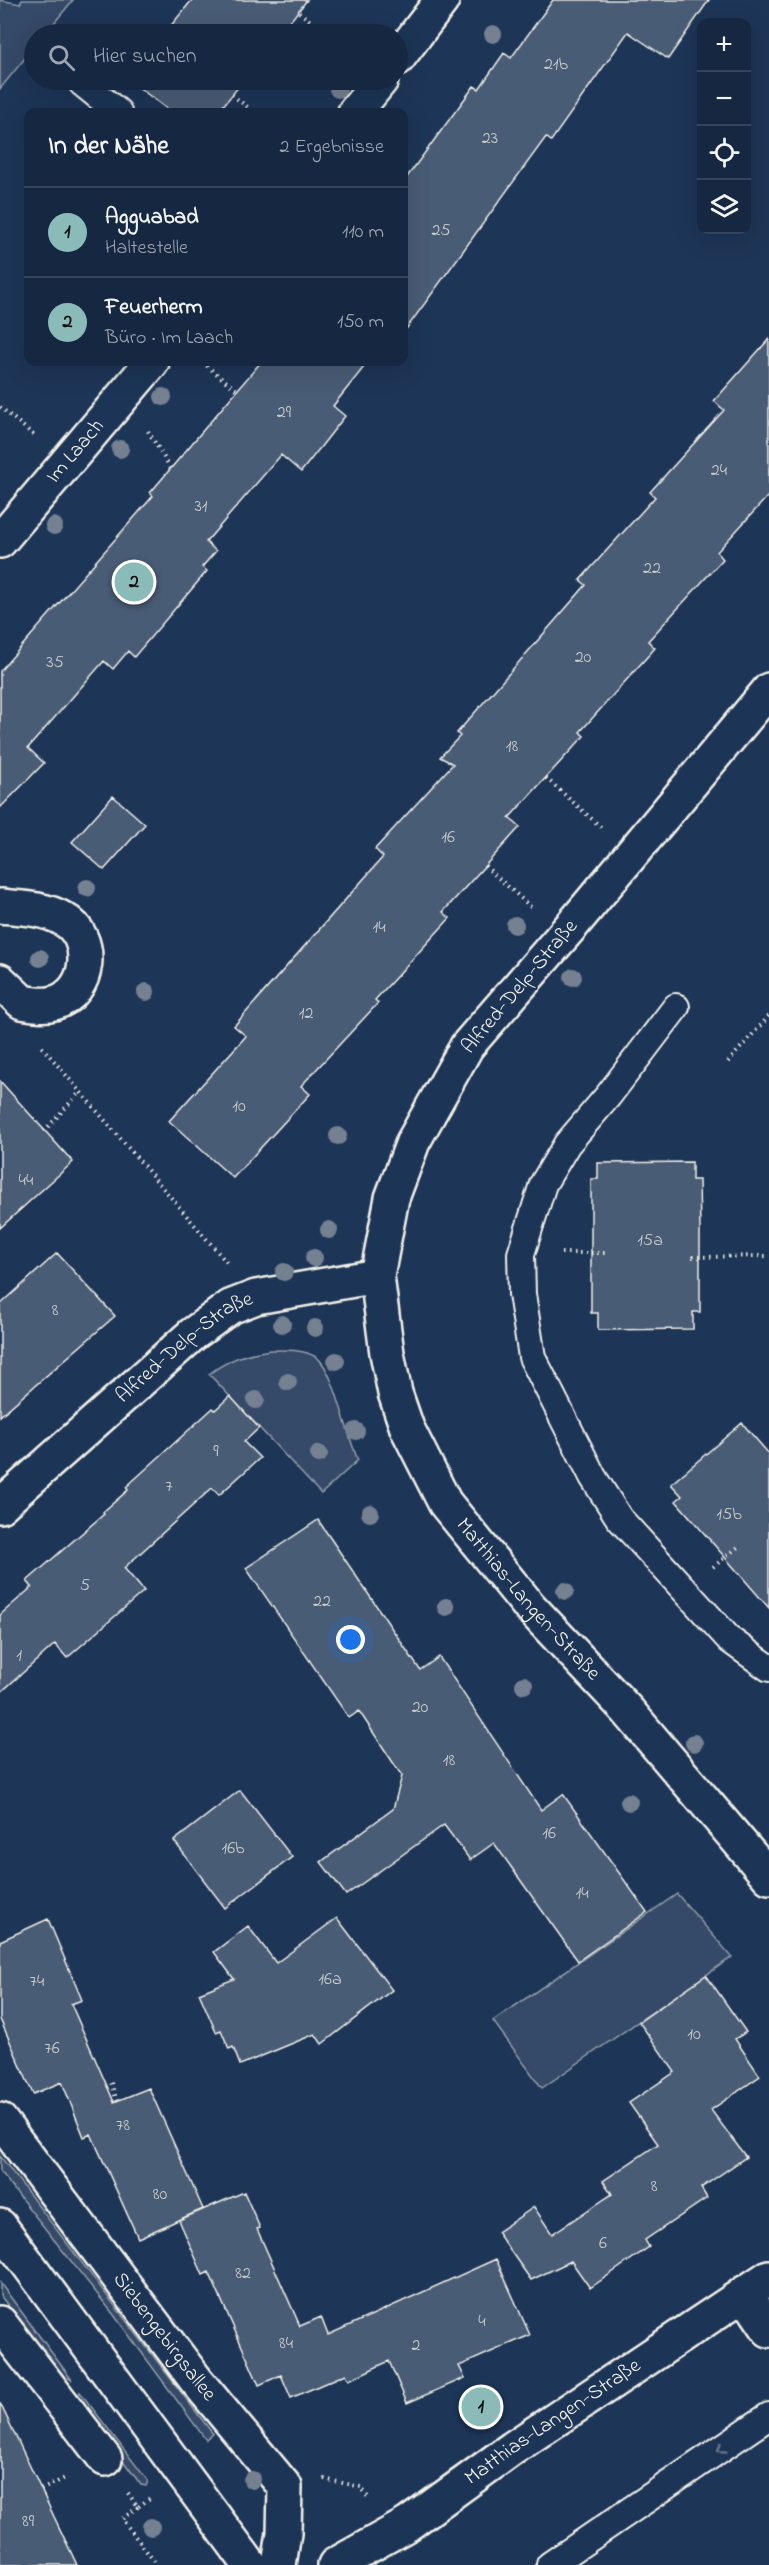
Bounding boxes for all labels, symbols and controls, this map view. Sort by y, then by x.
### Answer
map controls [697,18,751,234]
button: + [697,18,751,72]
search box [24,24,408,90]
icon: search [45,41,78,74]
text: Hier suchen [93,41,197,73]
house number: 21b [544,52,569,78]
button: − [697,72,751,126]
house number: 23 [482,126,498,152]
button: locate [697,126,751,180]
text: In der Nähe [48,128,169,166]
text: 2 Ergebnisse [279,133,384,162]
button: layers [697,180,751,234]
text: Agguabad [105,202,199,234]
text: 1 [64,218,71,247]
text: 110 m [342,218,384,247]
house number: 25 [431,218,451,244]
text: Haltestelle [105,234,188,263]
text: Feuerherm [105,292,203,324]
text: 2 [63,308,72,337]
text: 150 m [337,308,384,337]
text: Büro · Im Laach [105,324,233,353]
house number: 29 [277,400,292,426]
street label: Im Laach [40,413,112,491]
house number: 24 [711,458,728,484]
house number: 31 [194,494,208,520]
house number: 22 [643,556,661,582]
pin: 2 [114,560,154,604]
house number: 20 [575,645,592,671]
house number: 35 [46,650,64,676]
house number: 18 [506,734,518,760]
house number: 16 [441,825,455,851]
street label: Alfred-Delp-Straße [455,913,586,1061]
house number: 14 [372,915,386,941]
house number: 12 [299,1001,313,1027]
house number: 10 [232,1094,246,1120]
house number: 44 [19,1168,34,1194]
house number: 15a [637,1228,663,1254]
street label: Alfred-Delp-Straße [110,1284,258,1411]
house number: 8 [52,1298,59,1324]
house number: 9 [213,1439,219,1465]
house number: 7 [165,1474,173,1500]
house number: 15b [716,1502,742,1528]
street label: Matthias-Langen-Straße [448,1512,608,1688]
house number: 5 [80,1573,90,1599]
house number: 22 [313,1589,331,1615]
your location [336,1625,365,1654]
house number: 1 [16,1643,22,1669]
house number: 20 [412,1695,429,1721]
house number: 18 [443,1748,455,1774]
house number: 16 [542,1821,556,1847]
house number: 16b [221,1836,245,1862]
house number: 14 [575,1881,589,1907]
house number: 16a [318,1967,342,1993]
house number: 74 [30,1969,45,1995]
house number: 10 [687,2022,701,2048]
house number: 76 [44,2036,60,2062]
house number: 78 [116,2113,130,2139]
house number: 8 [651,2174,658,2200]
house number: 80 [153,2182,167,2208]
house number: 6 [599,2231,607,2257]
house number: 82 [235,2261,251,2287]
street label: Siebengebirgsallee [105,2266,223,2409]
house number: 4 [478,2309,486,2335]
house number: 84 [279,2331,294,2357]
house number: 2 [412,2333,421,2359]
street label: Matthias-Langen-Straße [459,2351,648,2493]
pin: 1 [462,2384,500,2430]
one-way arrow [716,2442,727,2453]
house number: 89 [22,2509,35,2535]

